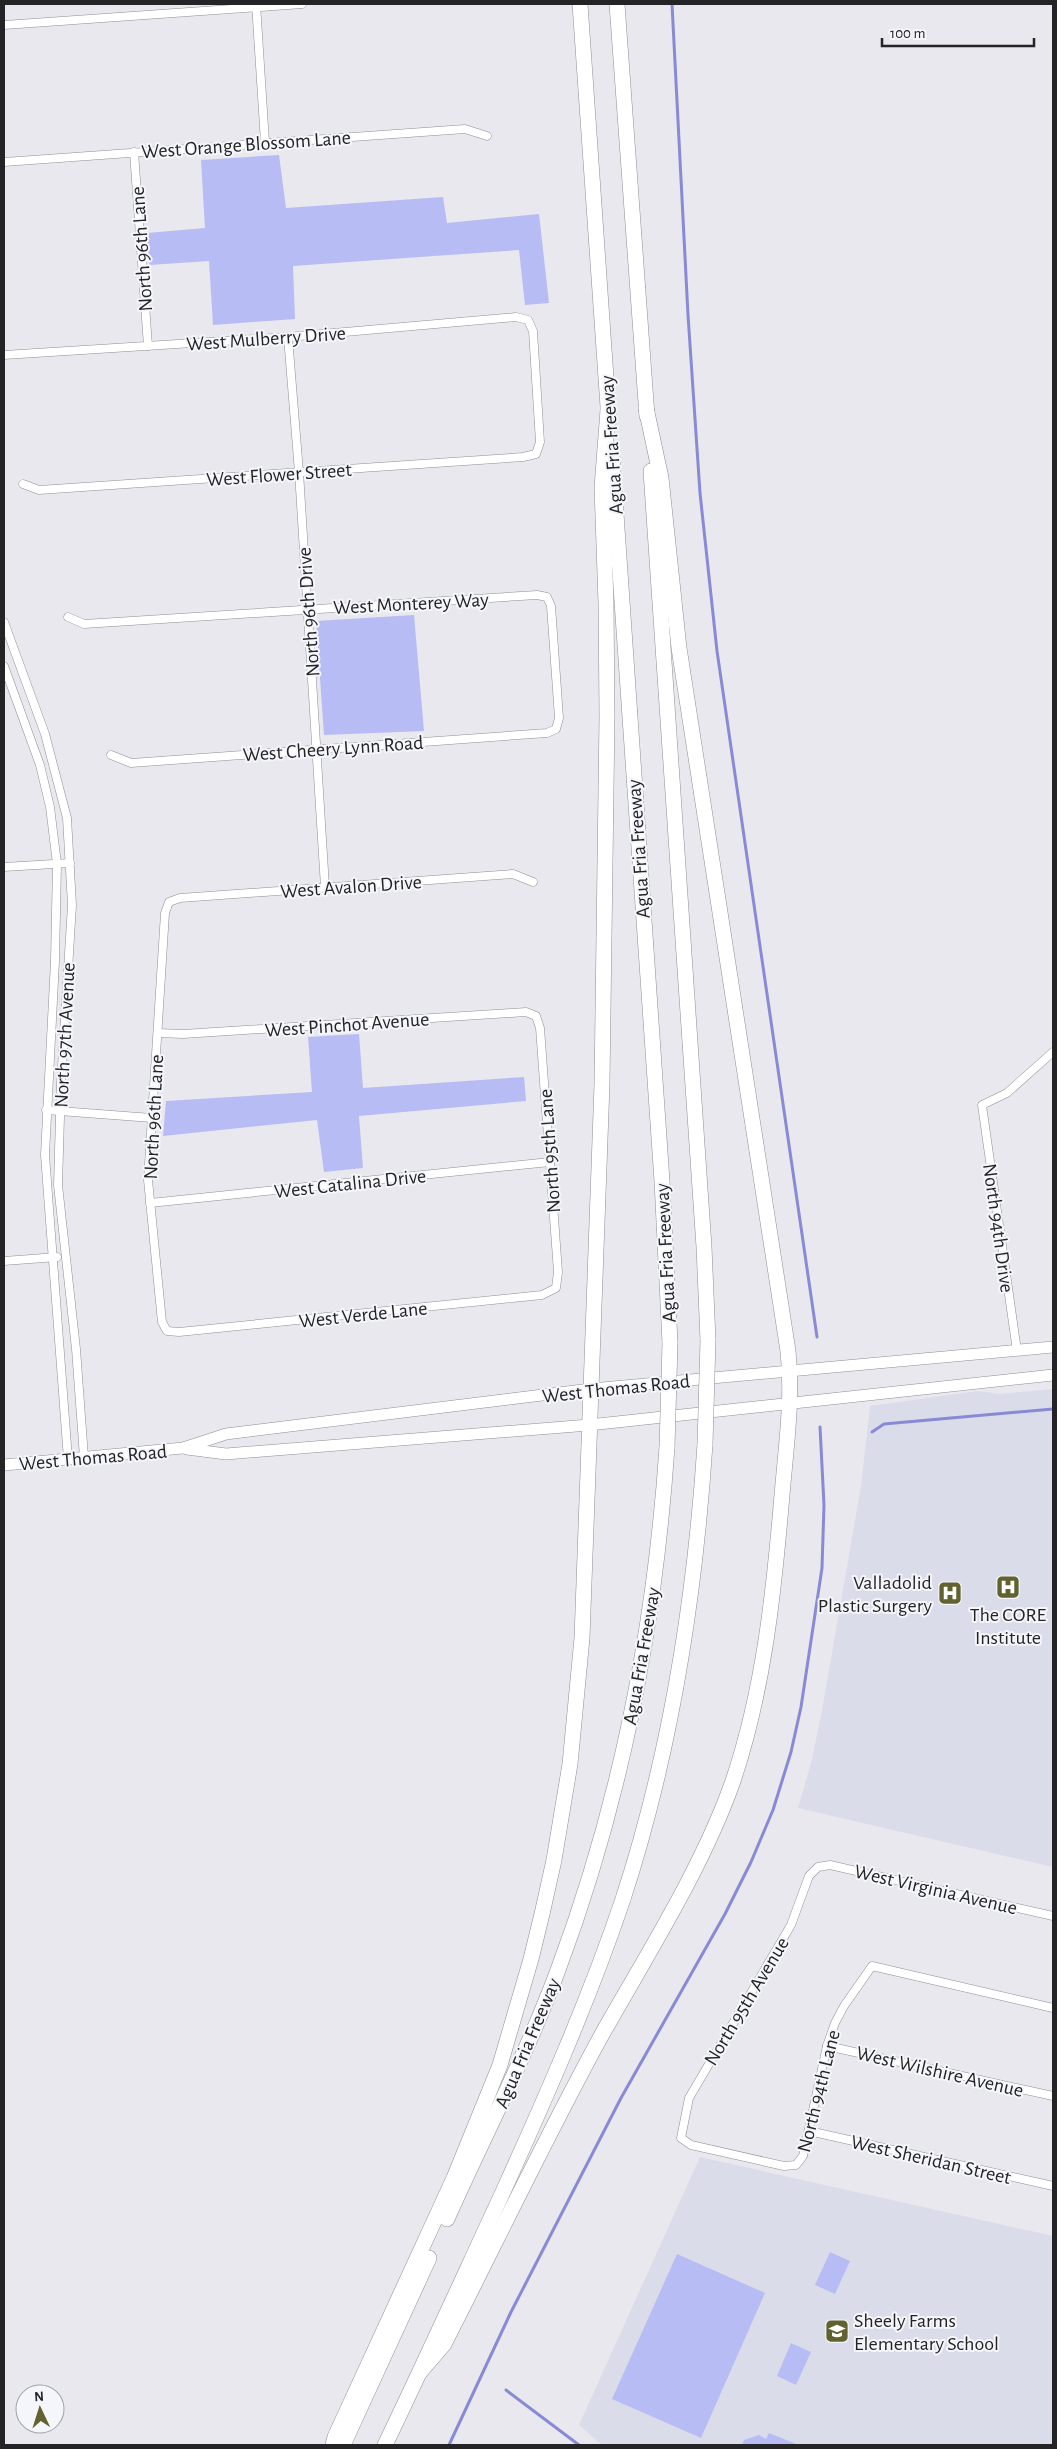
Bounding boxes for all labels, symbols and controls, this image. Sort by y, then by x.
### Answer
scale bar [882,15,1034,47]
text: 100 m [890,26,925,41]
street label: West Orange Blossom Lane [141,128,352,162]
street label: North 96th Lane [128,186,156,312]
street label: West Mulberry Drive [186,323,347,355]
street label: Agua Fria Freeway [597,374,627,515]
street label: West Flower Street [206,460,353,490]
street label: North 96th Drive [294,546,324,677]
street label: West Monterey Way [333,590,490,618]
street label: West Cheery Lynn Road [242,733,424,765]
street label: Agua Fria Freeway [624,778,654,919]
street label: West Avalon Drive [280,872,422,902]
street label: North 97th Avenue [51,962,79,1108]
street label: West Pinchot Avenue [264,1009,430,1041]
street label: North 96th Lane [141,1054,167,1180]
street label: North 95th Lane [536,1088,564,1214]
street label: North 94th Drive [979,1162,1017,1294]
street label: West Catalina Drive [273,1166,427,1202]
street label: Agua Fria Freeway [652,1182,680,1323]
street label: West Verde Lane [298,1298,428,1332]
street label: West Thomas Road [541,1371,691,1407]
street label: West Thomas Road [18,1442,168,1474]
place label: Valladolid Plastic Surgery [818,1573,932,1616]
hospital icon: The CORE Institute [995,1574,1021,1600]
hospital icon: Valladolid Plastic Surgery [937,1580,963,1606]
street label: Agua Fria Freeway [620,1585,664,1727]
place label: The CORE Institute [970,1605,1047,1648]
street label: West Virginia Avenue [852,1862,1019,1918]
street label: North 95th Avenue [701,1934,793,2069]
street label: Agua Fria Freeway [491,1975,565,2111]
street label: North 94th Lane [794,2028,844,2155]
street label: West Wilshire Avenue [854,2043,1025,2101]
street label: West Sheridan Street [849,2132,1013,2188]
place label: Sheely Farms Elementary School [854,2311,999,2354]
school or university icon: Sheely Farms Elementary School [824,2318,850,2344]
north arrow [15,2384,65,2434]
text: N [34,2390,45,2404]

